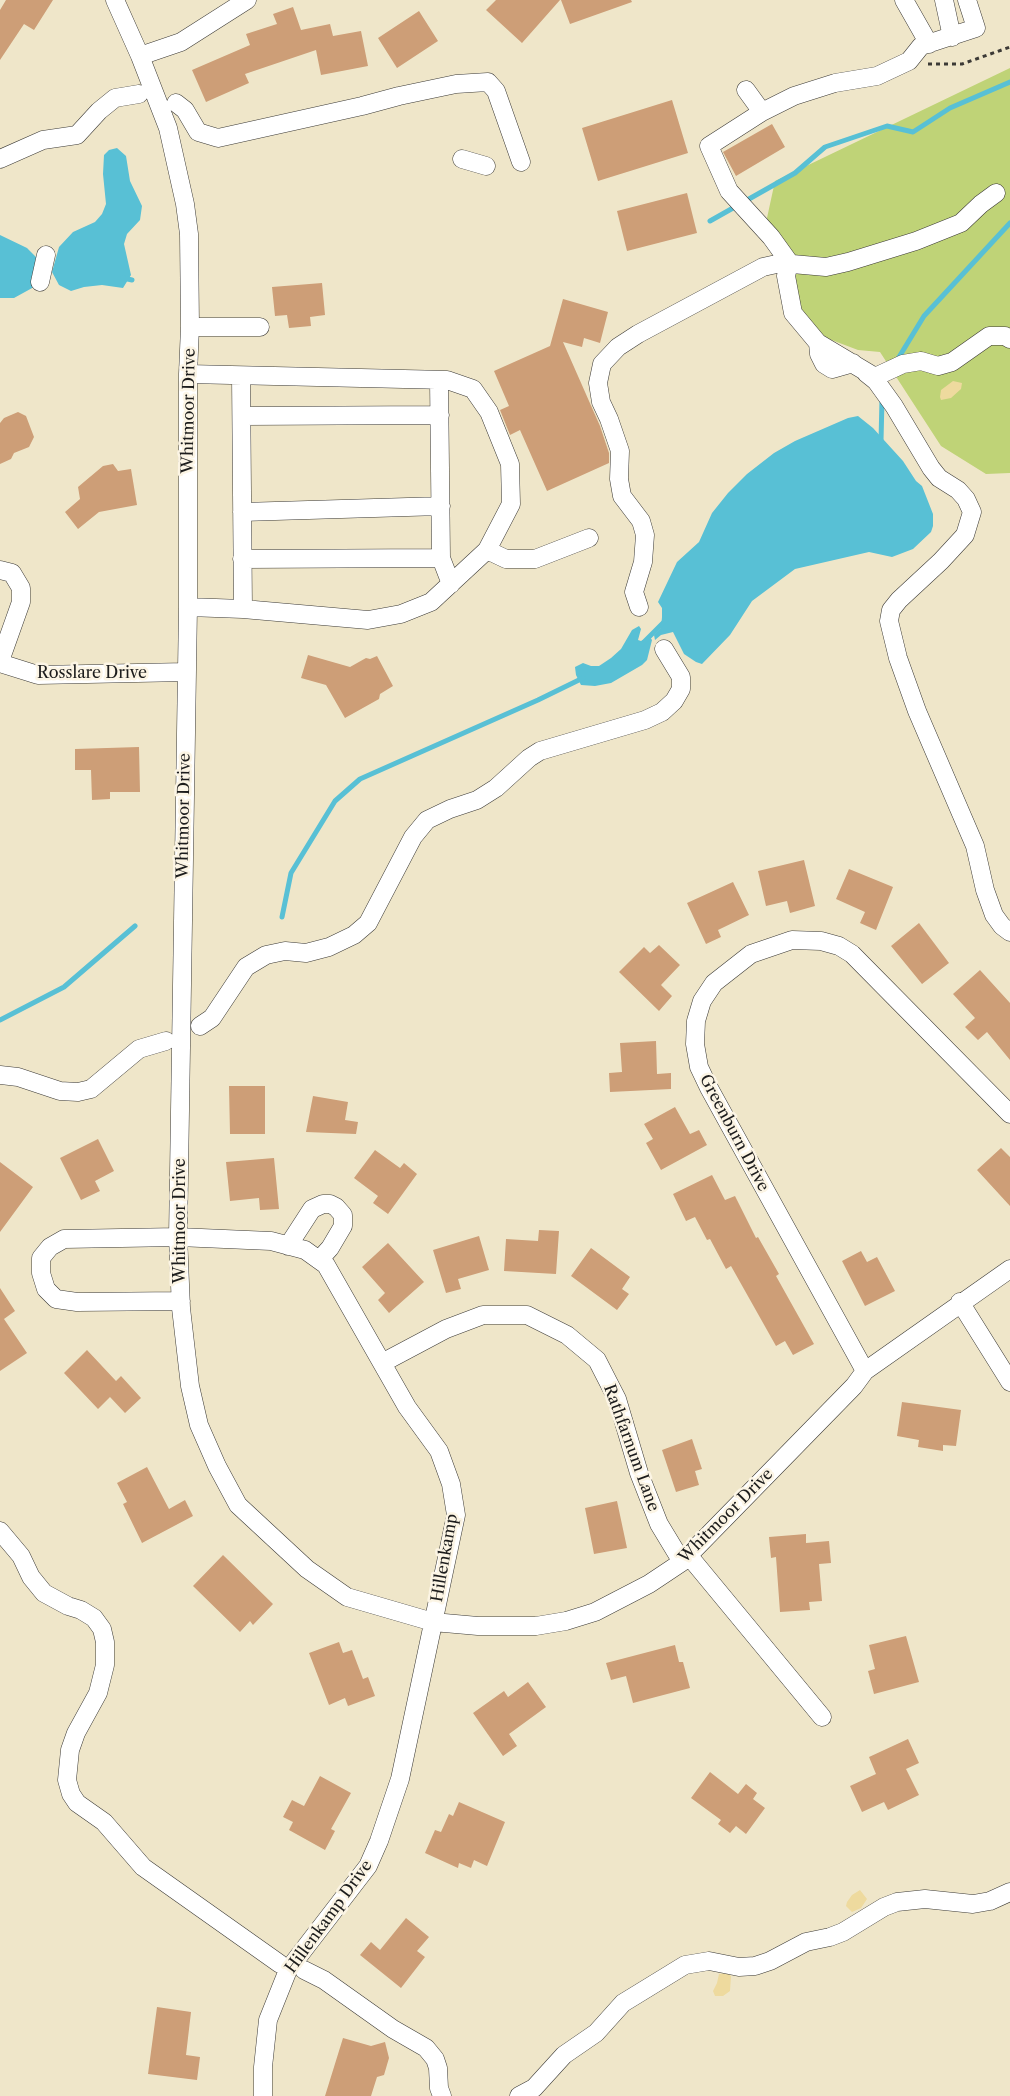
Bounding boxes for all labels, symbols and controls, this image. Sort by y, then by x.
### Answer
street label: Whitmoor Drive [178,348,200,474]
street label: Rosslare Drive [37,663,147,683]
street label: Whitmoor Drive [173,753,195,879]
street label: Greenburn Drive [695,1071,773,1195]
street label: Whitmoor Drive [170,1158,190,1284]
street label: Rathfarnum Lane [599,1382,663,1514]
street label: Whitmoor Drive [675,1465,777,1567]
street label: Hillenkamp [428,1512,462,1604]
street label: Hillenkamp Drive [282,1857,376,1977]

